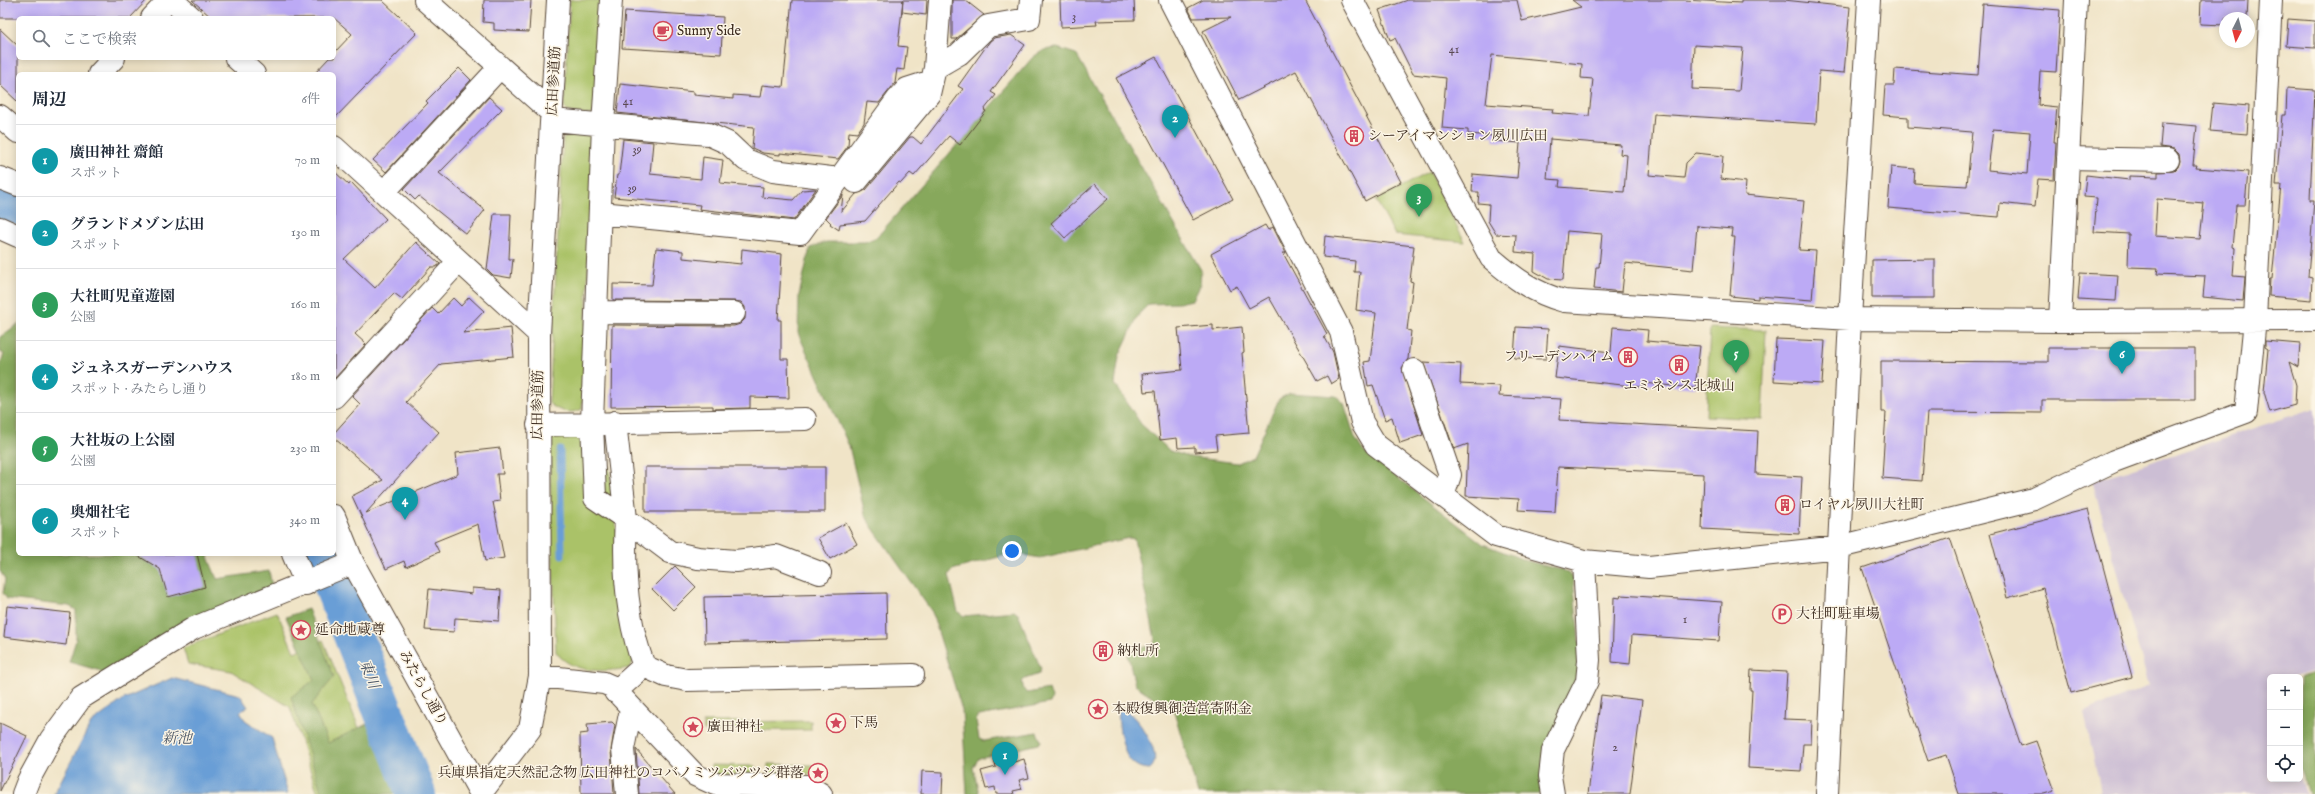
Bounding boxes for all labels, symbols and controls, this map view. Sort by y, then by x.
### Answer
house number: 3 [1072,9,1076,24]
north arrow [2219,12,2255,48]
search box [16,16,336,60]
cafe icon: Sunny Side [652,20,674,42]
place label: Sunny Side [677,22,742,40]
icon: search [30,27,52,49]
text: ここで検索 [62,30,137,49]
house number: 41 [1449,42,1459,57]
street label: 広田参道筋 [543,46,565,116]
text: 周辺 [32,90,66,111]
text: 6件 [302,91,320,108]
house number: 41 [623,94,633,109]
pin: 2 [1162,105,1188,138]
building icon: シーアイマンション夙川広田 [1343,125,1365,147]
place label: シーアイマンション夙川広田 [1368,127,1547,145]
house number: 39 [632,142,642,157]
text: 廣田神社 齋館 [70,143,163,162]
text: 1 [43,152,47,169]
text: 70 m [295,152,320,169]
text: スポット [70,165,122,182]
house number: 39 [627,181,637,196]
pin: 3 [1406,184,1432,217]
text: グランドメゾン広田 [70,215,204,234]
text: 2 [42,224,48,241]
text: 130 m [291,224,320,241]
text: スポット [70,237,122,254]
text: 大社町児童遊園 [70,287,175,306]
text: 3 [43,296,47,313]
text: 160 m [290,296,320,313]
text: 公園 [70,309,96,326]
pin: 5 [1723,340,1749,373]
pin: 6 [2109,341,2135,374]
building icon: フリーデンハイム [1617,346,1639,368]
place label: フリーデンハイム [1504,348,1614,366]
building icon: エミネンス北城山 [1668,354,1690,376]
text: ジュネスガーデンハウス [70,359,233,378]
text: 4 [42,368,48,385]
text: 180 m [291,368,320,385]
street label: 広田参道筋 [528,370,548,440]
place label: エミネンス北城山 [1623,377,1735,395]
text: スポット · みたらし通り [70,381,209,398]
text: 大社坂の上公園 [70,431,175,450]
text: 5 [43,440,47,457]
text: 230 m [290,440,320,457]
text: 公園 [70,453,96,470]
pin: 4 [392,487,418,520]
building icon: ロイヤル夙川大社町 [1774,494,1796,516]
place label: ロイヤル夙川大社町 [1799,496,1924,514]
text: 奥畑社宅 [70,503,130,522]
text: 6 [42,512,48,529]
text: 340 m [290,512,320,529]
text: スポット [70,525,122,542]
your location [1002,541,1022,561]
parking icon: 大社町駐車場 [1771,603,1793,625]
place label: 大社町駐車場 [1796,605,1880,623]
house number: 1 [1683,612,1687,627]
place icon: 延命地蔵尊 [290,619,312,641]
place label: 延命地蔵尊 [315,621,385,639]
building icon: 納札所 [1092,640,1114,662]
place label: 納札所 [1117,642,1159,660]
street label: みたらし通り [395,647,451,729]
water label: 東川 [355,657,384,693]
map controls [2267,674,2303,782]
button: + [2267,674,2303,710]
place icon: 本殿復興御造営寄附金 [1087,698,1109,720]
place label: 本殿復興御造営寄附金 [1112,700,1252,718]
button: − [2267,710,2303,746]
place icon: 下馬 [825,712,847,734]
place label: 下馬 [850,714,878,732]
place icon: 廣田神社 [682,716,704,738]
place label: 廣田神社 [707,718,763,736]
water label: 新池 [162,729,194,748]
house number: 2 [1612,740,1618,755]
pin: 1 [992,742,1018,775]
button: locate [2267,746,2303,782]
place icon: 兵庫県指定天然記念物 広田神社のコバノミツバツツジ群落 [807,762,829,784]
place label: 兵庫県指定天然記念物 広田神社のコバノミツバツツジ群落 [437,764,804,782]

